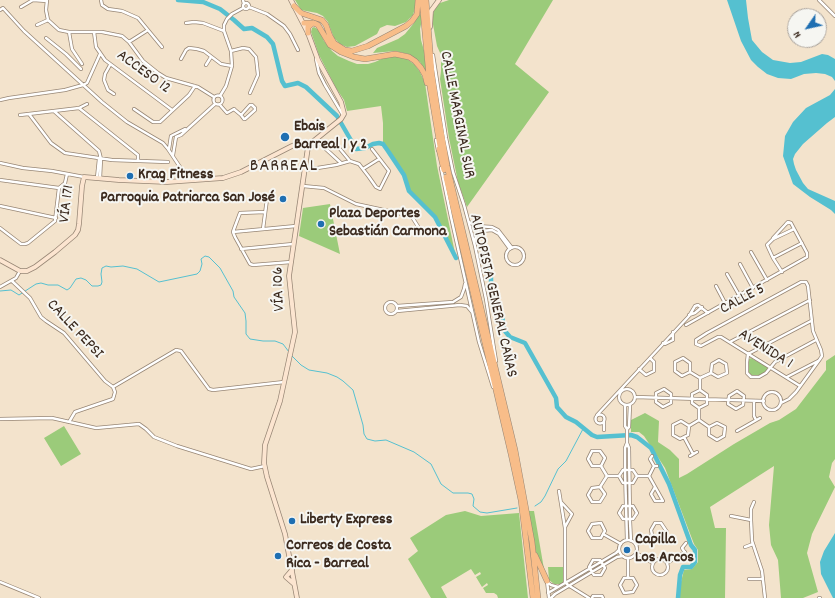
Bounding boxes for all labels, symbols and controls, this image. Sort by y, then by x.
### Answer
north arrow [787,8,827,48]
text: N [790,27,806,41]
street label: ACCESO 12 [112,47,174,99]
street label: CALLE MARGINAL SUR [434,50,478,180]
place label: Ebais Barreal 1 y 2 [294,118,367,156]
marker: Ebais Barreal 1 y 2 [279,131,291,143]
district label: BARREAL [250,157,318,179]
place label: Krag Fitness [138,166,213,186]
marker: Krag Fitness [125,171,135,181]
street label: VÍA 171 [56,184,80,224]
place label: Parroquia Patriarca San José [100,189,275,209]
marker: Parroquia Patriarca San José [278,194,288,204]
place label: Plaza Deportes Sebastián Carmona [329,205,446,243]
street label: AUTOPISTA GENERAL CAÑAS [464,212,520,380]
marker: Plaza Deportes Sebastián Carmona [316,219,326,229]
street label: VÍA 106 [270,266,290,312]
street label: CALLE 5 [717,280,769,320]
street label: CALLE PEPSI [42,296,106,364]
street label: AVENIDA 1 [734,326,796,374]
place label: Liberty Express [300,511,392,531]
marker: Liberty Express [287,516,297,526]
place label: Capilla Los Arcos [635,531,694,569]
place label: Correos de Costa Rica - Barreal [286,537,391,575]
marker: Capilla Los Arcos [622,545,632,555]
marker: Correos de Costa Rica - Barreal [273,551,283,561]

